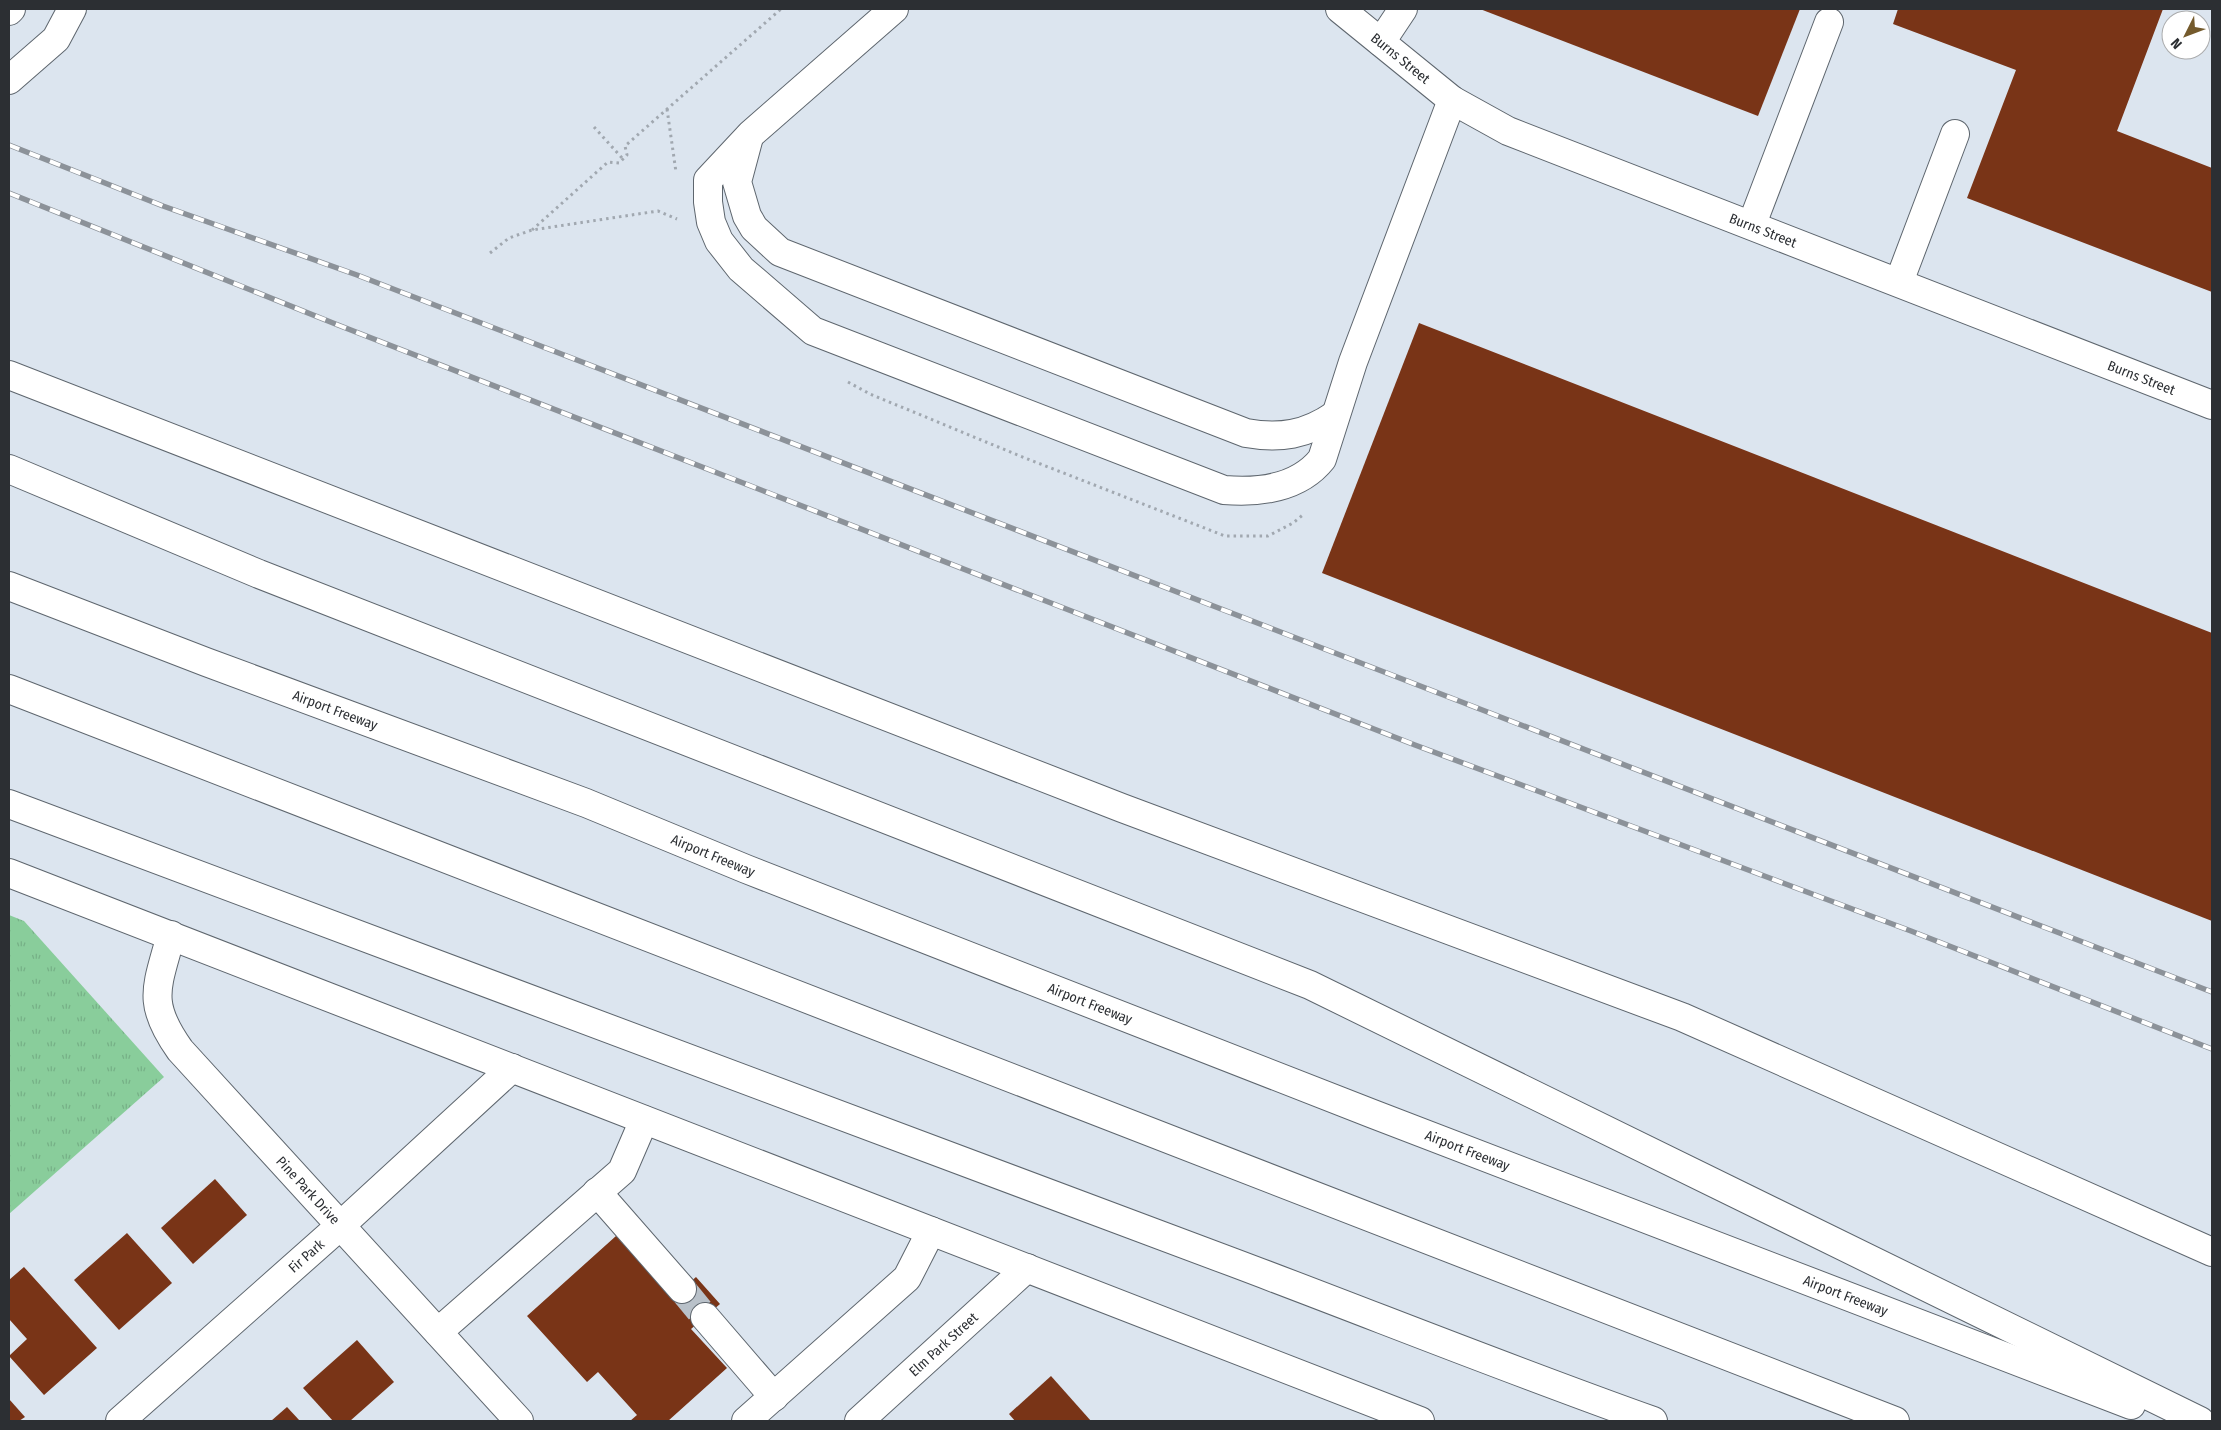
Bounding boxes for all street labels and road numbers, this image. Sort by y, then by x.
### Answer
street label: Burns Street [1368,29,1434,87]
street label: Burns Street [1727,209,1800,251]
street label: Burns Street [2105,357,2178,398]
street label: Airport Freeway [290,686,381,734]
street label: Airport Freeway [669,831,758,881]
street label: Airport Freeway [1045,979,1135,1028]
street label: Airport Freeway [1423,1126,1513,1175]
street label: Pine Park Drive [273,1153,344,1228]
street label: Fir Park [285,1235,328,1276]
street label: Airport Freeway [1801,1272,1891,1320]
street label: Elm Park Street [905,1308,981,1380]

